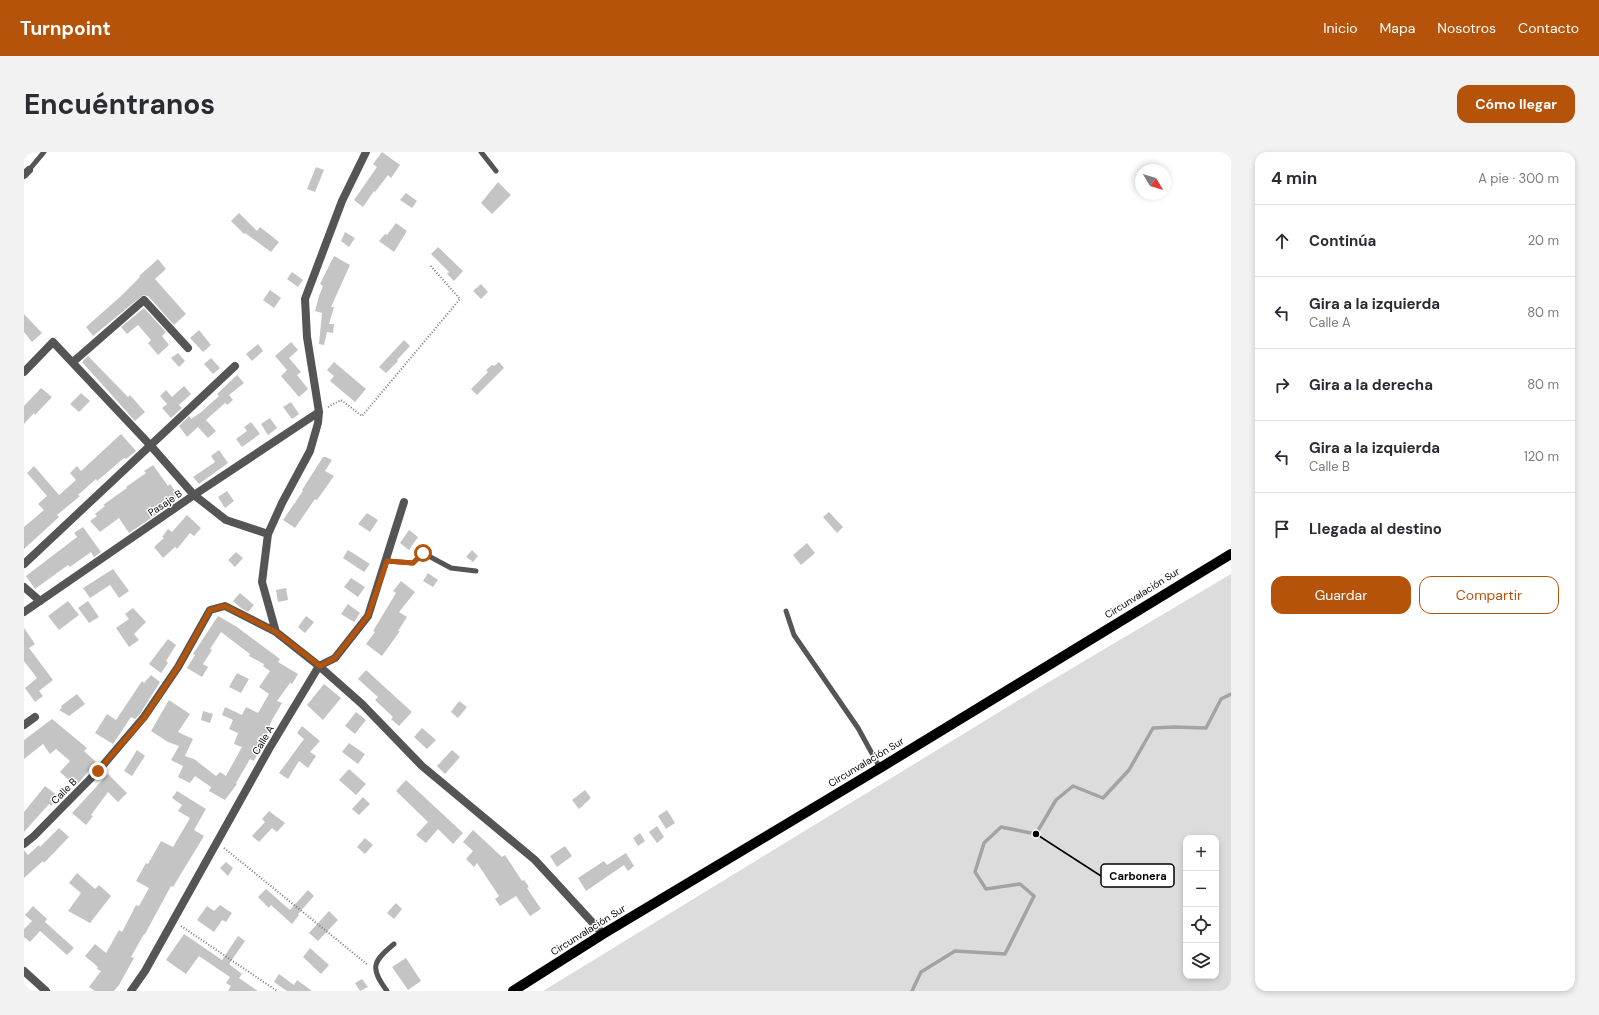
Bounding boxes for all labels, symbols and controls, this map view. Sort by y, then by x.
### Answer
text: Turnpoint [20,16,111,41]
text: Inicio [1323,19,1358,37]
text: Mapa [1380,19,1415,37]
text: Nosotros [1437,19,1496,37]
text: Contacto [1518,19,1579,37]
button: Cómo llegar [1457,85,1575,123]
text: Encuéntranos [24,86,215,123]
north arrow [1135,164,1171,200]
text: 4 min [1271,167,1317,189]
text: A pie · 300 m [1478,170,1559,187]
icon: ahead [1271,230,1293,252]
text: Continúa [1309,231,1376,251]
text: 20 m [1528,232,1559,249]
text: Gira a la izquierda [1309,294,1440,314]
icon: left [1271,302,1293,324]
text: 80 m [1527,304,1559,321]
text: Calle A [1309,314,1351,331]
icon: right [1271,374,1293,396]
text: Gira a la derecha [1309,375,1433,395]
text: 80 m [1527,376,1559,393]
text: Gira a la izquierda [1309,438,1440,458]
icon: left [1271,446,1293,468]
text: 120 m [1524,448,1559,465]
text: Calle B [1309,458,1350,475]
street label: Pasaje B [145,487,185,519]
icon: arrive [1271,518,1293,540]
text: Llegada al destino [1309,519,1442,539]
route start [414,544,432,562]
street label: Circunvalación Sur [1102,565,1182,621]
button: Guardar [1271,576,1411,614]
button: Compartir [1419,576,1559,614]
street label: Calle A [249,723,277,757]
street label: Circunvalación Sur [826,734,906,790]
route end [89,762,107,780]
street label: Calle B [48,775,80,807]
map controls [1183,835,1219,979]
button: + [1183,835,1219,871]
callout: Carbonera [1101,864,1174,887]
text: Carbonera [1109,869,1167,883]
button: − [1183,871,1219,907]
street label: Circunvalación Sur [548,902,628,958]
button: locate [1183,907,1219,943]
button: layers [1183,943,1219,979]

